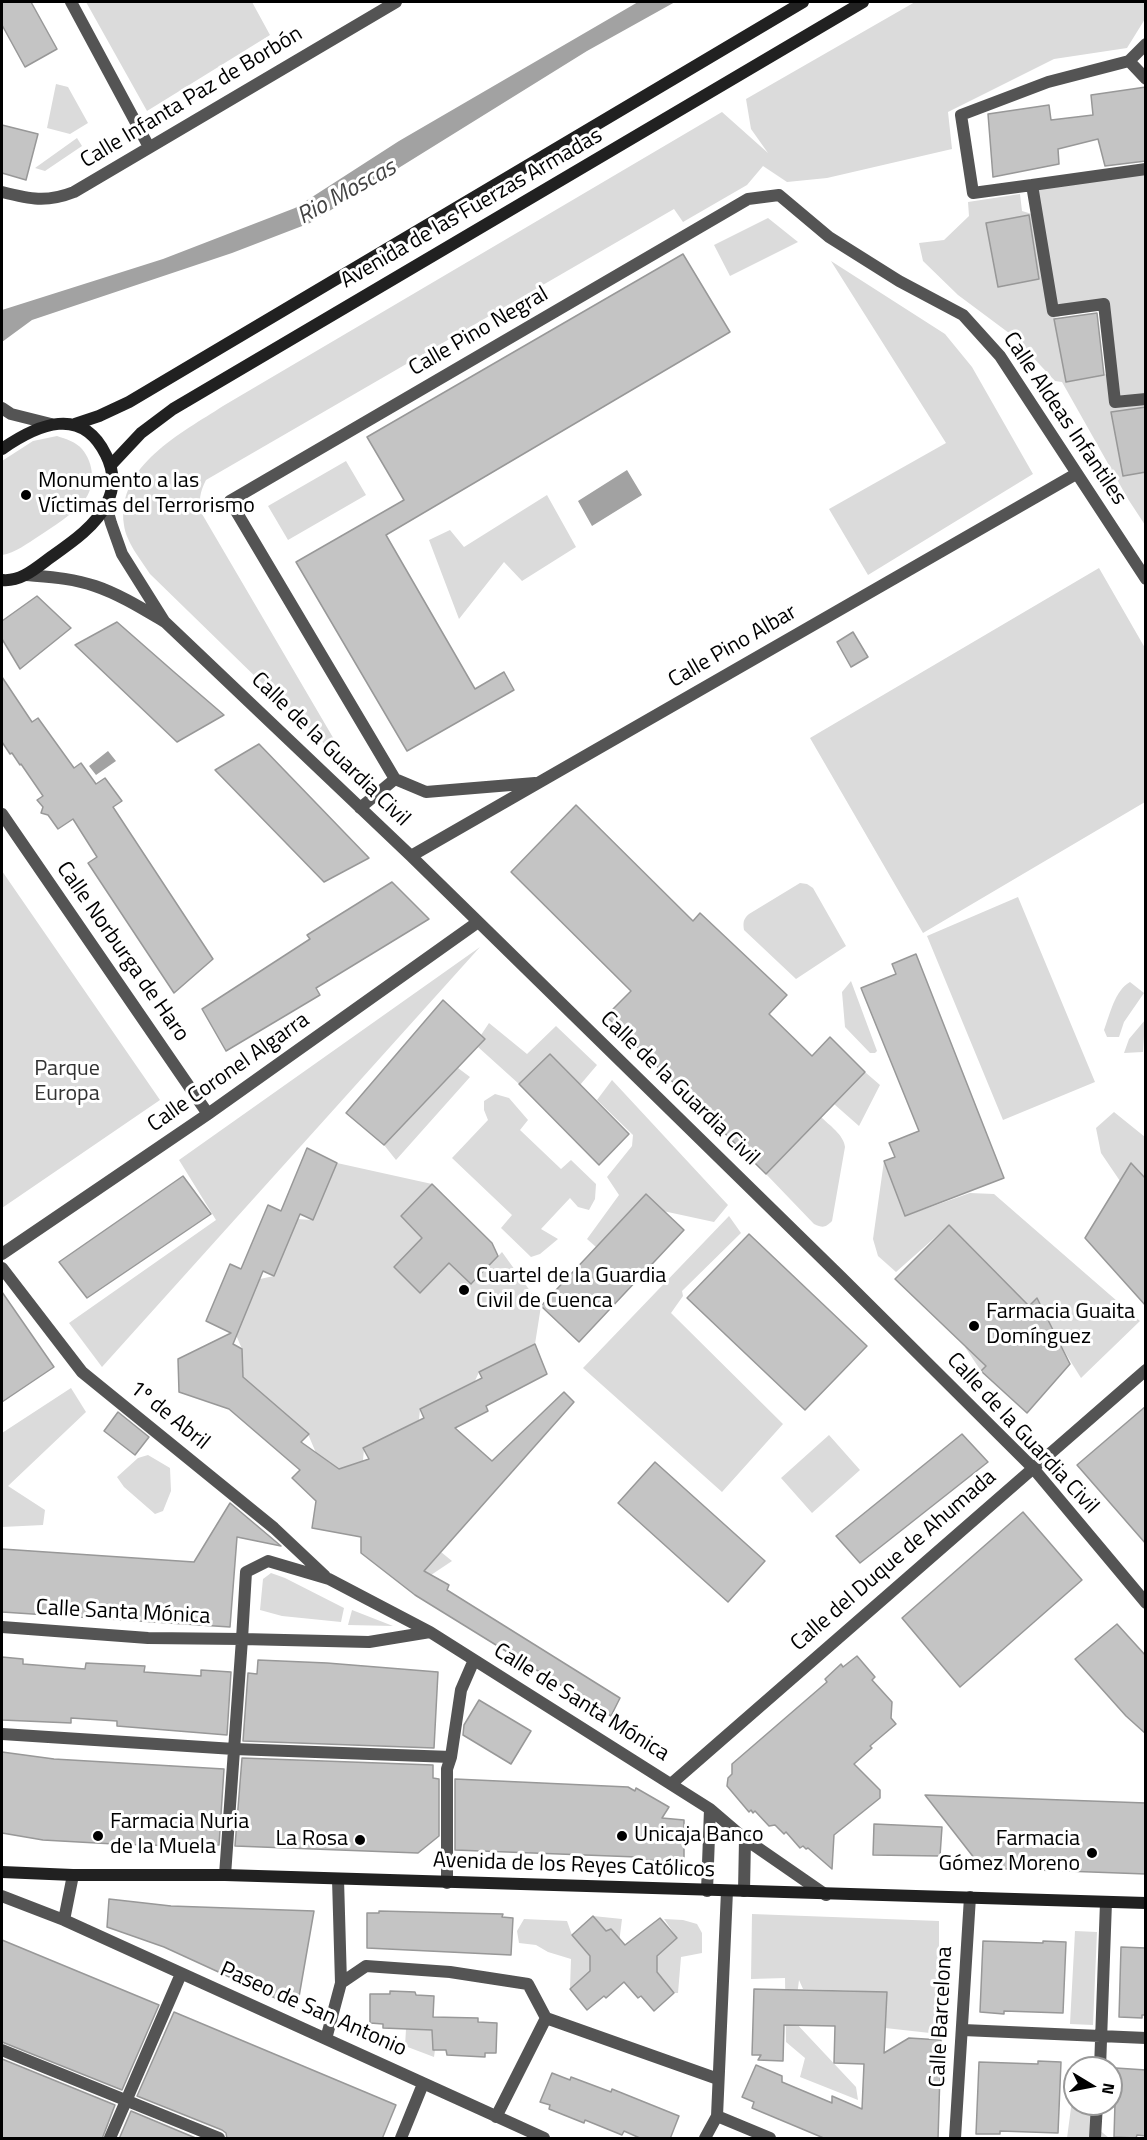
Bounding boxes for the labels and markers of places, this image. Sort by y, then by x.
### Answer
place label: Monumento a las Víctimas del Terrorismo [38,469,255,520]
marker: Monumento a las Víctimas del Terrorismo [19,488,33,502]
place label: Cuartel de la Guardia Civil de Cuenca [476,1264,666,1316]
marker: Cuartel de la Guardia Civil de Cuenca [457,1283,471,1297]
place label: Farmacia Guaita Domínguez [986,1300,1135,1352]
marker: Farmacia Guaita Domínguez [967,1319,981,1333]
place label: Farmacia Nuria de la Muela [110,1810,249,1862]
place label: Unicaja Banco [634,1823,764,1849]
place label: La Rosa [275,1827,348,1853]
place label: Farmacia Gómez Moreno [939,1827,1080,1879]
marker: Farmacia Nuria de la Muela [91,1829,105,1843]
marker: Unicaja Banco [615,1829,629,1843]
marker: La Rosa [353,1833,367,1847]
marker: Farmacia Gómez Moreno [1085,1846,1099,1860]

